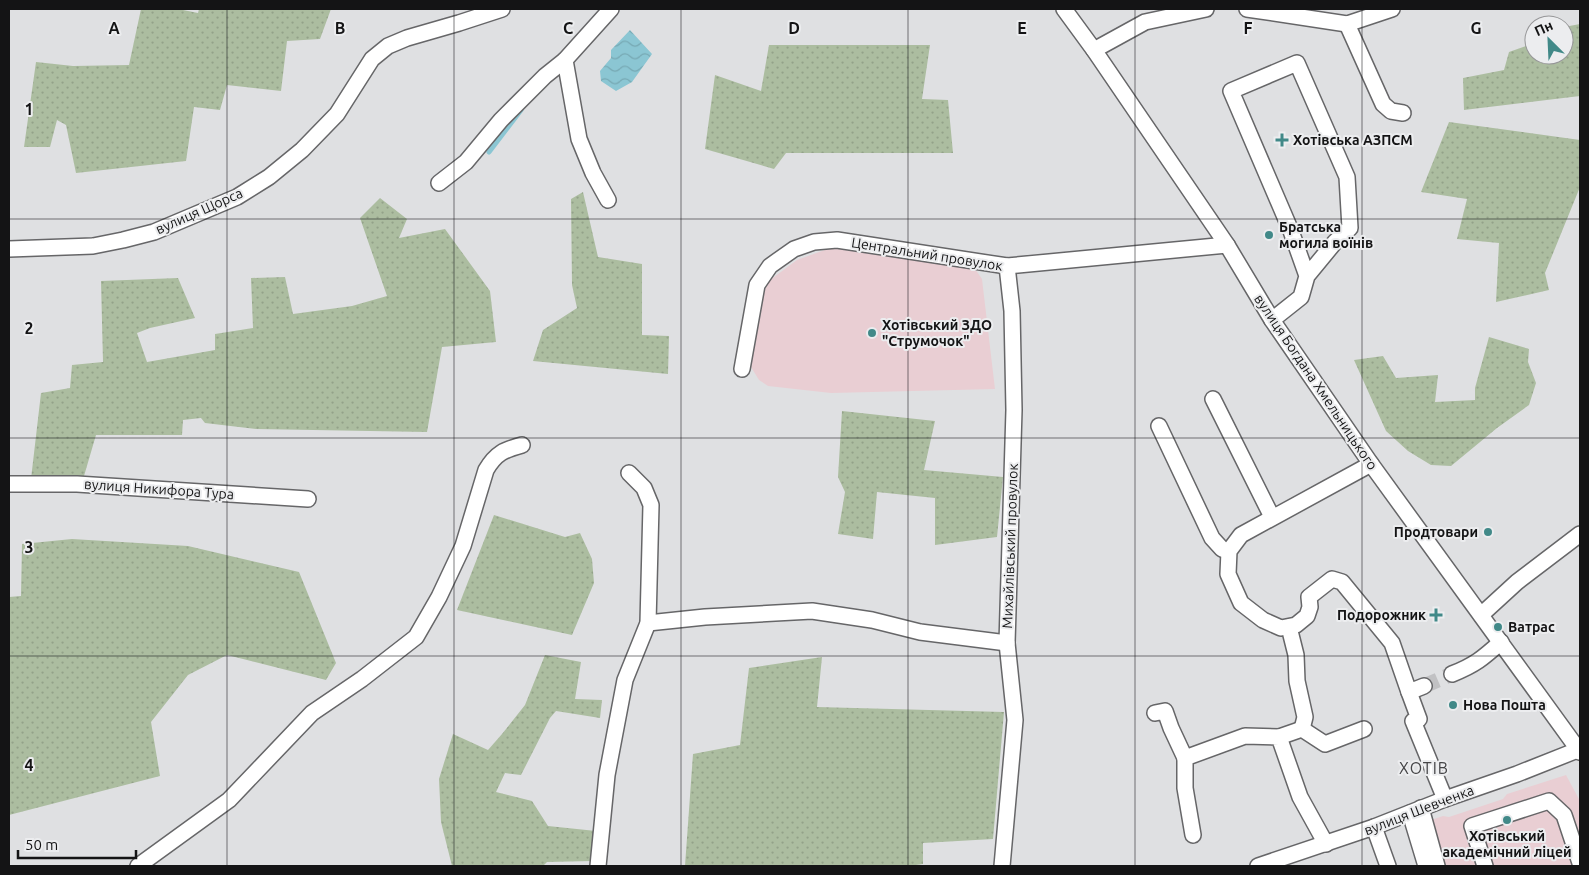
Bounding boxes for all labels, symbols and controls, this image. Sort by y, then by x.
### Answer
north arrow [1524,15,1574,65]
text: Пн [1532,17,1555,39]
text: A [108,19,120,37]
text: B [335,19,345,37]
text: C [563,19,573,37]
text: D [788,19,800,37]
text: E [1017,19,1027,37]
text: F [1244,19,1253,37]
text: G [1470,19,1482,37]
text: 1 [24,100,34,118]
place label: Хотівська АЗПСМ [1293,132,1413,148]
marker: Хотівська АЗПСМ [1275,133,1289,147]
street label: вулиця Щорса [153,185,245,237]
place label: Братська могила воїнів [1279,219,1373,251]
marker: Братська могила воїнів [1263,229,1275,241]
street label: Центральний провулок [850,234,1004,274]
street label: вулиця Богдана Хмельницького [1251,291,1381,473]
place label: Хотівський ЗДО "Струмочок" [882,317,992,349]
text: 2 [24,319,34,337]
marker: Хотівський ЗДО "Струмочок" [866,327,878,339]
street label: Михайлівський провулок [999,463,1021,629]
street label: вулиця Никифора Тура [83,476,235,502]
place label: Продтовари [1394,524,1478,540]
marker: Продтовари [1482,526,1494,538]
text: 3 [24,538,34,556]
place label: Подорожник [1337,607,1426,623]
marker: Подорожник [1430,609,1442,621]
place label: Ватрас [1508,619,1555,635]
marker: Ватрас [1492,621,1504,633]
place label: Нова Пошта [1463,697,1546,713]
marker: Нова Пошта [1447,699,1459,711]
text: 4 [24,756,34,774]
district label: ХОТІВ [1399,759,1449,777]
street label: вулиця Шевченка [1362,782,1476,838]
marker: Хотівський академічний ліцей [1501,814,1513,826]
scale bar [18,828,135,860]
place label: Хотівський академічний ліцей [1442,828,1572,860]
text: 50 m [25,836,58,853]

